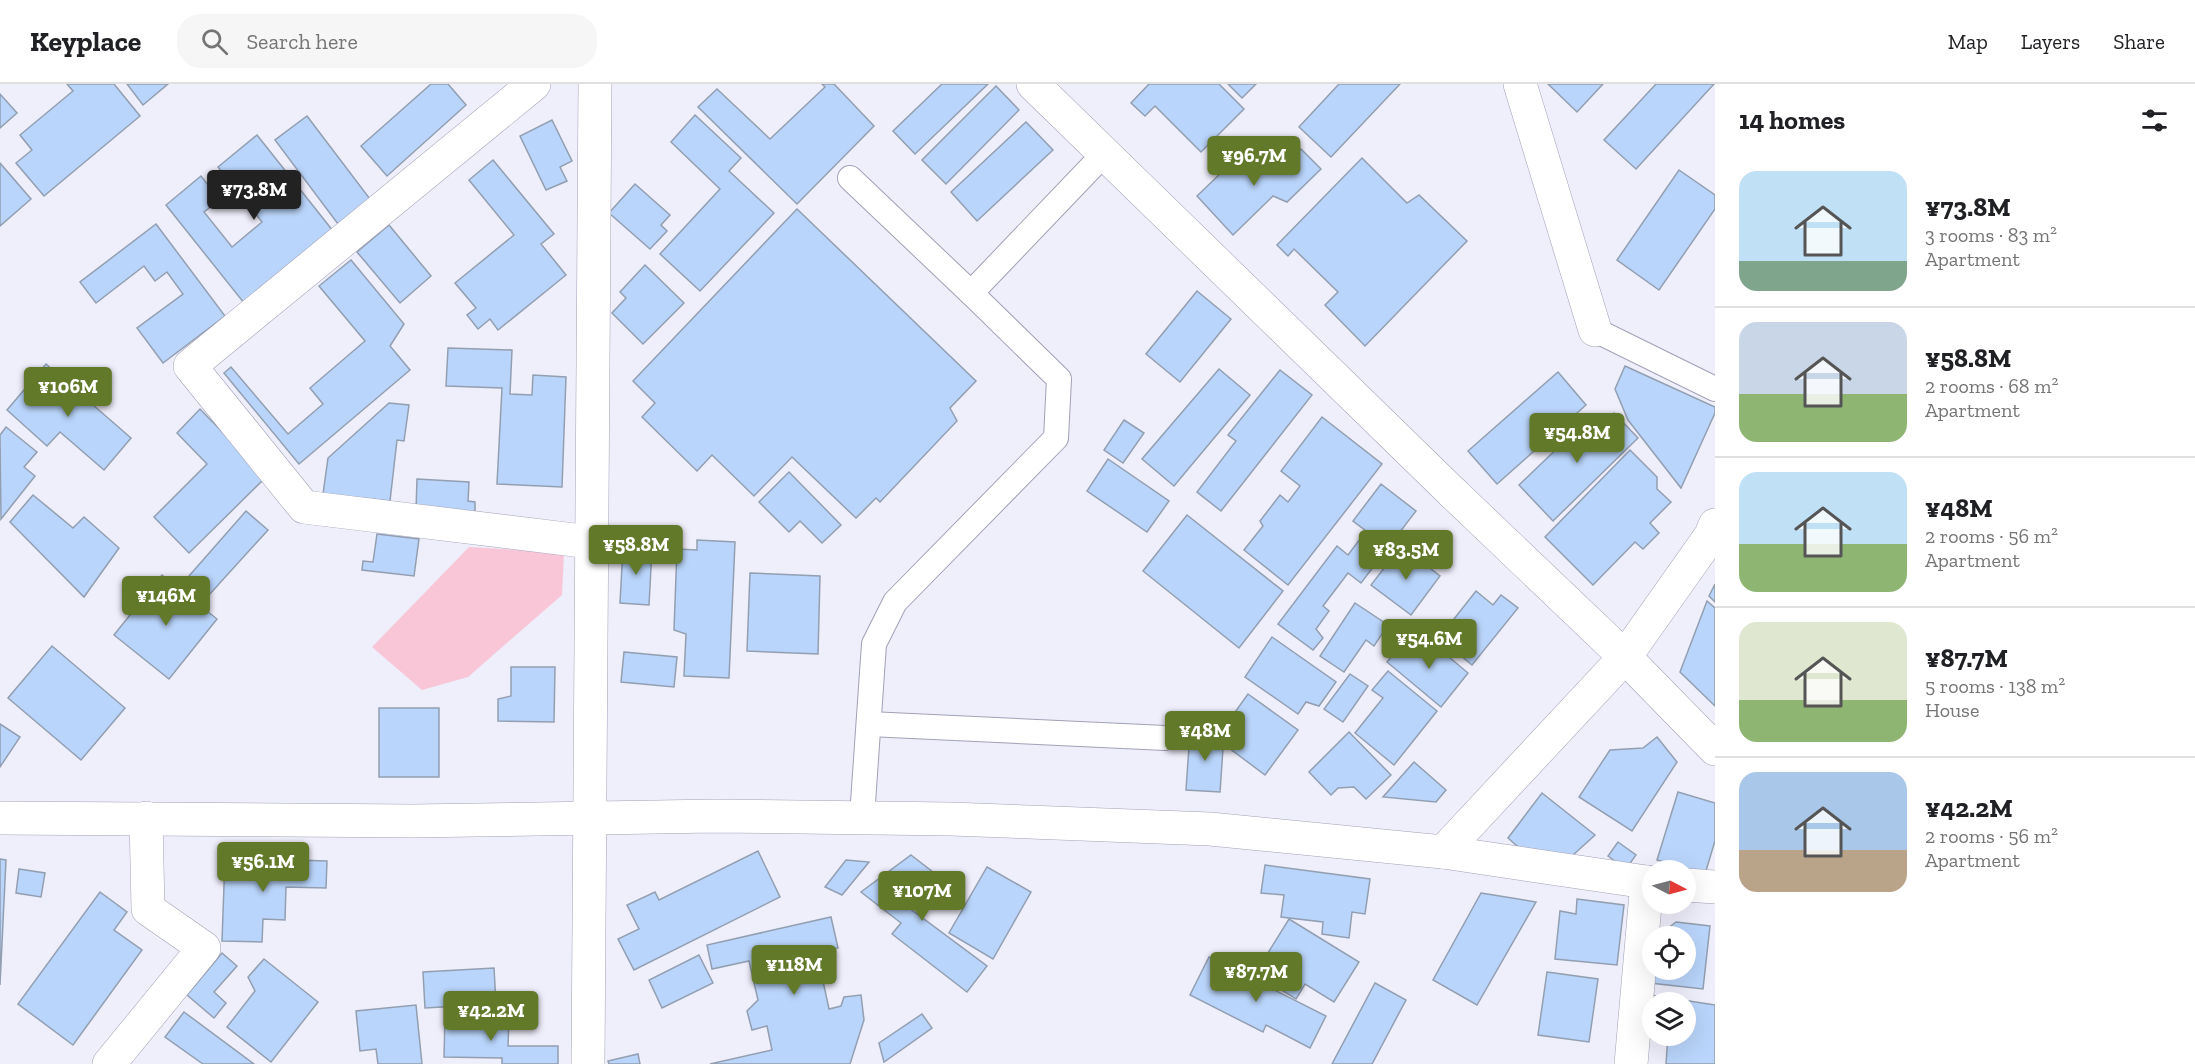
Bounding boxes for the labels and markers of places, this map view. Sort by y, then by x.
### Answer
pin: ¥96.7M [1205,136,1303,187]
pin: ¥73.8M [205,170,303,221]
pin: ¥106M [26,367,110,418]
pin: ¥54.8M [1528,413,1626,464]
pin: ¥58.8M [587,525,685,576]
pin: ¥83.5M [1357,530,1455,581]
pin: ¥146M [124,576,208,627]
pin: ¥54.6M [1380,619,1478,670]
pin: ¥48M [1169,711,1241,762]
pin: ¥56.1M [214,842,312,893]
pin: ¥107M [880,871,964,922]
pin: ¥118M [752,945,836,996]
pin: ¥87.7M [1207,952,1305,1003]
pin: ¥42.2M [442,991,540,1042]

